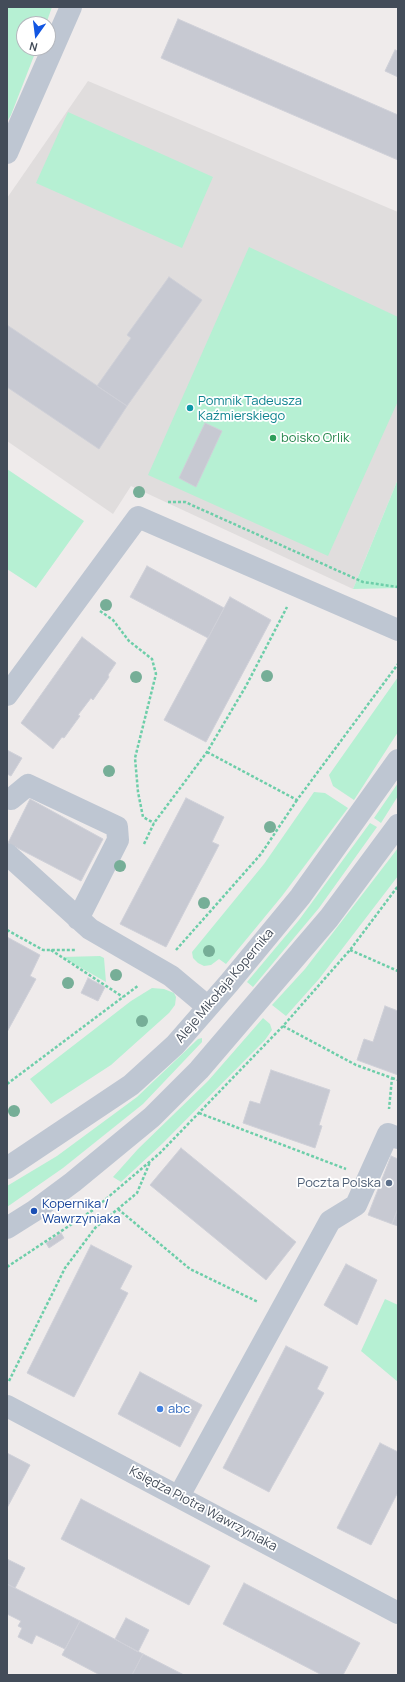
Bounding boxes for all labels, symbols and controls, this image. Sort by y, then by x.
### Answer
north arrow [16,16,56,56]
text: N [28,39,39,55]
place label: Pomnik Tadeusza Kaźmierskiego [198,393,302,424]
marker: Pomnik Tadeusza Kaźmierskiego [185,403,195,413]
place label: boisko Orlik [281,430,349,446]
marker: boisko Orlik [268,433,278,443]
street label: Aleje Mikołaja Kopernika [173,926,277,1046]
place label: Poczta Polska [297,1175,381,1191]
marker: Poczta Polska [384,1178,394,1188]
place label: Kopernika / Wawrzyniaka [42,1196,120,1227]
marker: Kopernika / Wawrzyniaka [29,1206,39,1216]
place label: abc [168,1401,190,1417]
marker: abc [155,1404,165,1414]
street label: Księdza Piotra Wawrzyniaka [126,1463,280,1555]

